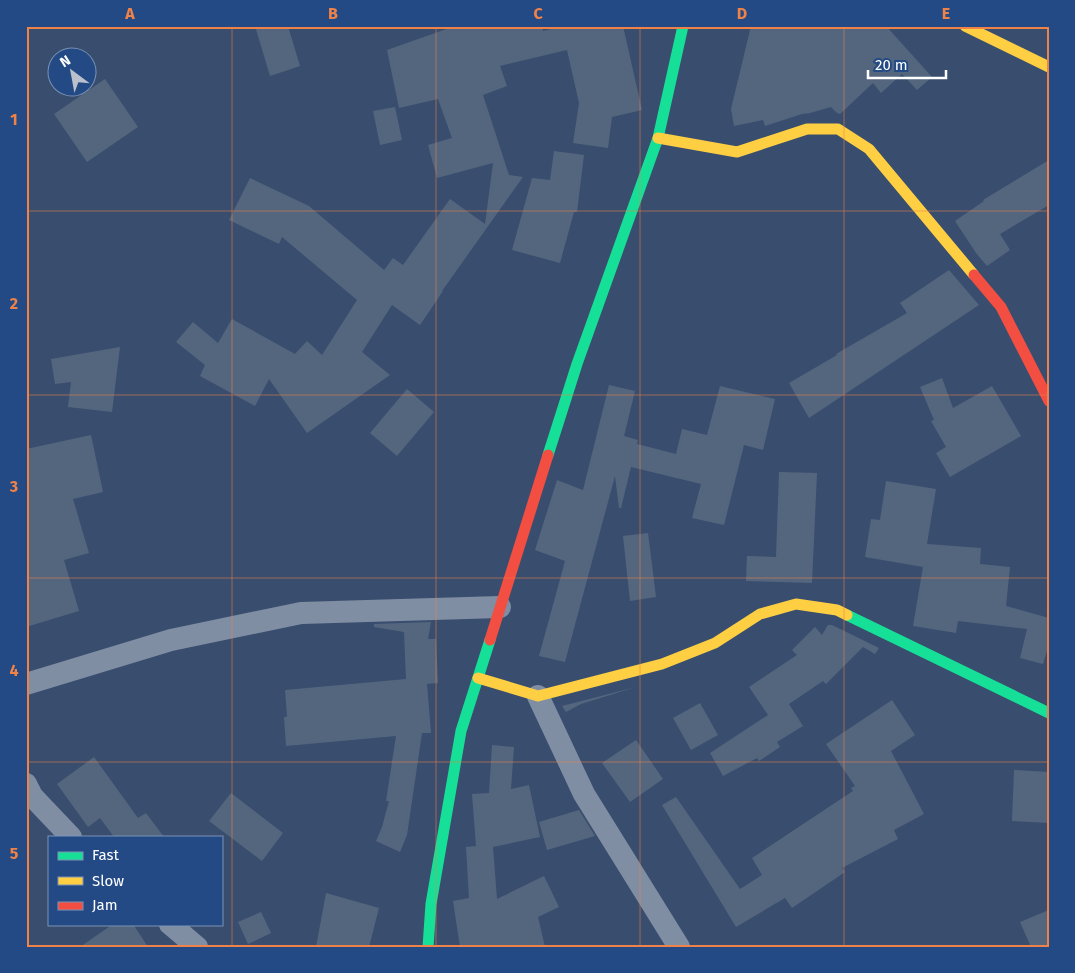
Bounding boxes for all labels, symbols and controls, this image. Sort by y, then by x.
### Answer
text: A [124,4,135,23]
text: B [328,4,338,23]
text: C [533,4,543,23]
text: D [737,4,747,23]
text: E [942,4,950,23]
north arrow [48,48,98,98]
scale bar [868,48,945,80]
text: N [57,52,74,71]
text: 20 m [875,56,908,74]
text: 1 [10,110,18,129]
text: 2 [10,294,18,313]
text: 3 [9,477,18,496]
text: 4 [9,661,19,680]
legend [48,836,222,926]
text: 5 [10,844,19,863]
text: Fast [92,846,119,864]
text: Slow [92,872,124,890]
text: Jam [92,896,118,914]

